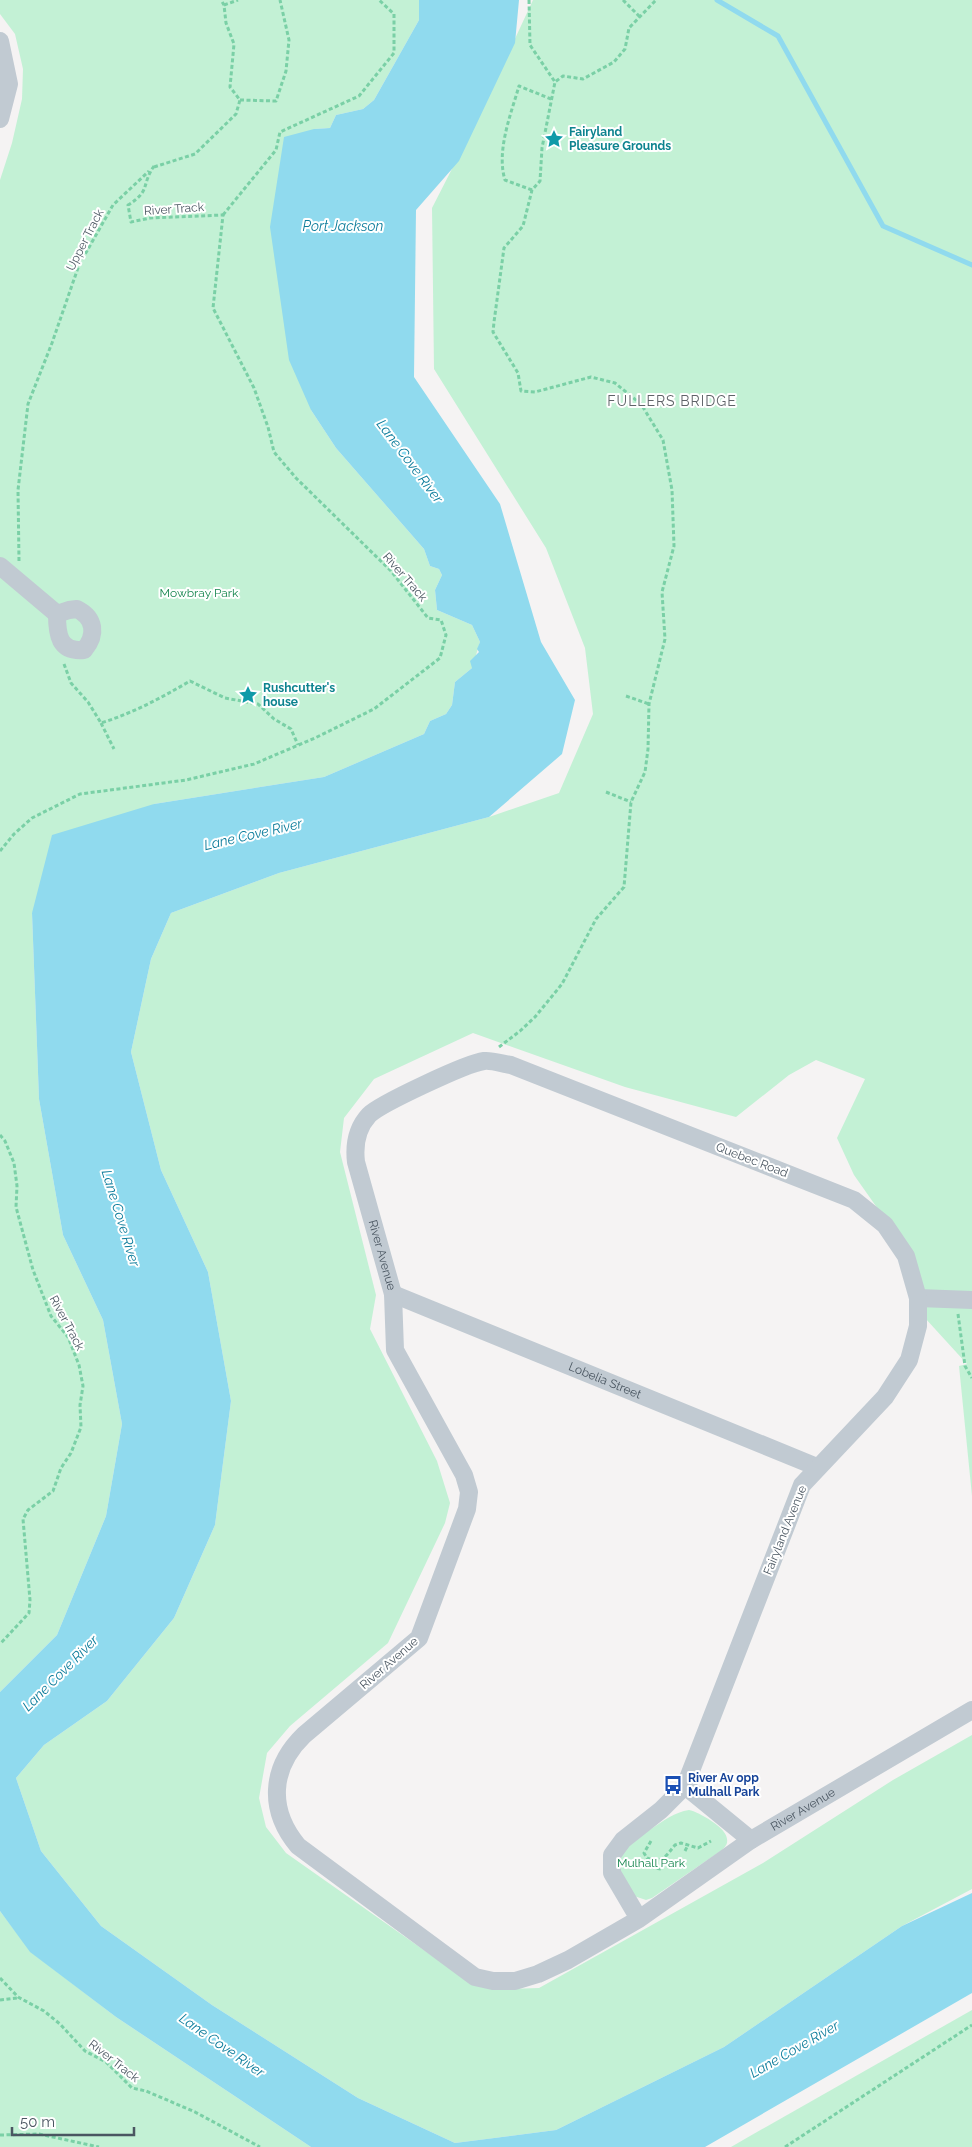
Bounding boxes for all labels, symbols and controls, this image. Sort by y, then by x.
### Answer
place label: Fairyland Pleasure Grounds [569,125,671,153]
place icon: Fairyland Pleasure Grounds [543,128,565,150]
street label: River Track [143,200,205,218]
street label: Upper Track [63,206,107,273]
water label: Port Jackson [303,218,384,234]
district label: FULLERS BRIDGE [607,393,737,409]
water label: Lane Cove River [373,416,447,507]
street label: River Track [380,550,430,605]
park label: Mowbray Park [160,586,239,600]
place label: Rushcutter's house [263,681,335,709]
place icon: Rushcutter's house [237,684,259,706]
water label: Lane Cove River [202,815,305,853]
street label: Quebec Road [714,1140,790,1180]
water label: Lane Cove River [99,1168,144,1269]
street label: River Avenue [366,1218,399,1292]
street label: River Track [47,1293,88,1353]
street label: Lobelia Street [567,1359,643,1402]
street label: Fairyland Avenue [761,1483,809,1577]
water label: Lane Cove River [19,1631,102,1714]
street label: River Avenue [357,1634,421,1692]
place label: River Av opp Mulhall Park [688,1771,760,1799]
bus stop icon: River Av opp Mulhall Park [662,1774,684,1796]
street label: River Avenue [768,1785,838,1834]
park label: Mulhall Park [617,1856,686,1870]
water label: Lane Cove River [176,2010,269,2081]
water label: Lane Cove River [747,2016,842,2081]
street label: River Track [86,2037,143,2085]
scale bar [12,2104,135,2136]
text: 50 m [20,2113,55,2131]

